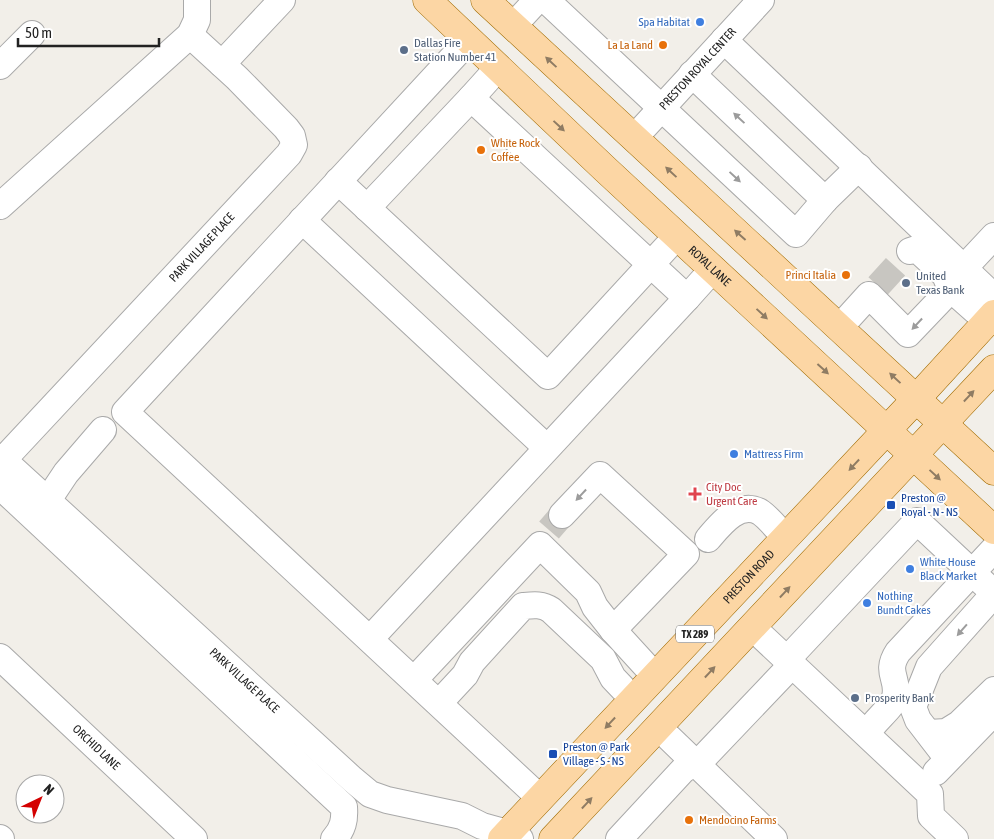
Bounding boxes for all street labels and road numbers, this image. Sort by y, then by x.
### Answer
street label: PRESTON ROYAL CENTER [656,25,739,113]
street label: PARK VILLAGE PLACE [166,210,237,285]
street label: ROYAL LANE [686,243,733,289]
street label: PRESTON ROAD [720,547,777,607]
road number: TX 289 [676,626,714,642]
street label: PARK VILLAGE PLACE [207,645,282,716]
street label: ORCHID LANE [70,722,123,773]

